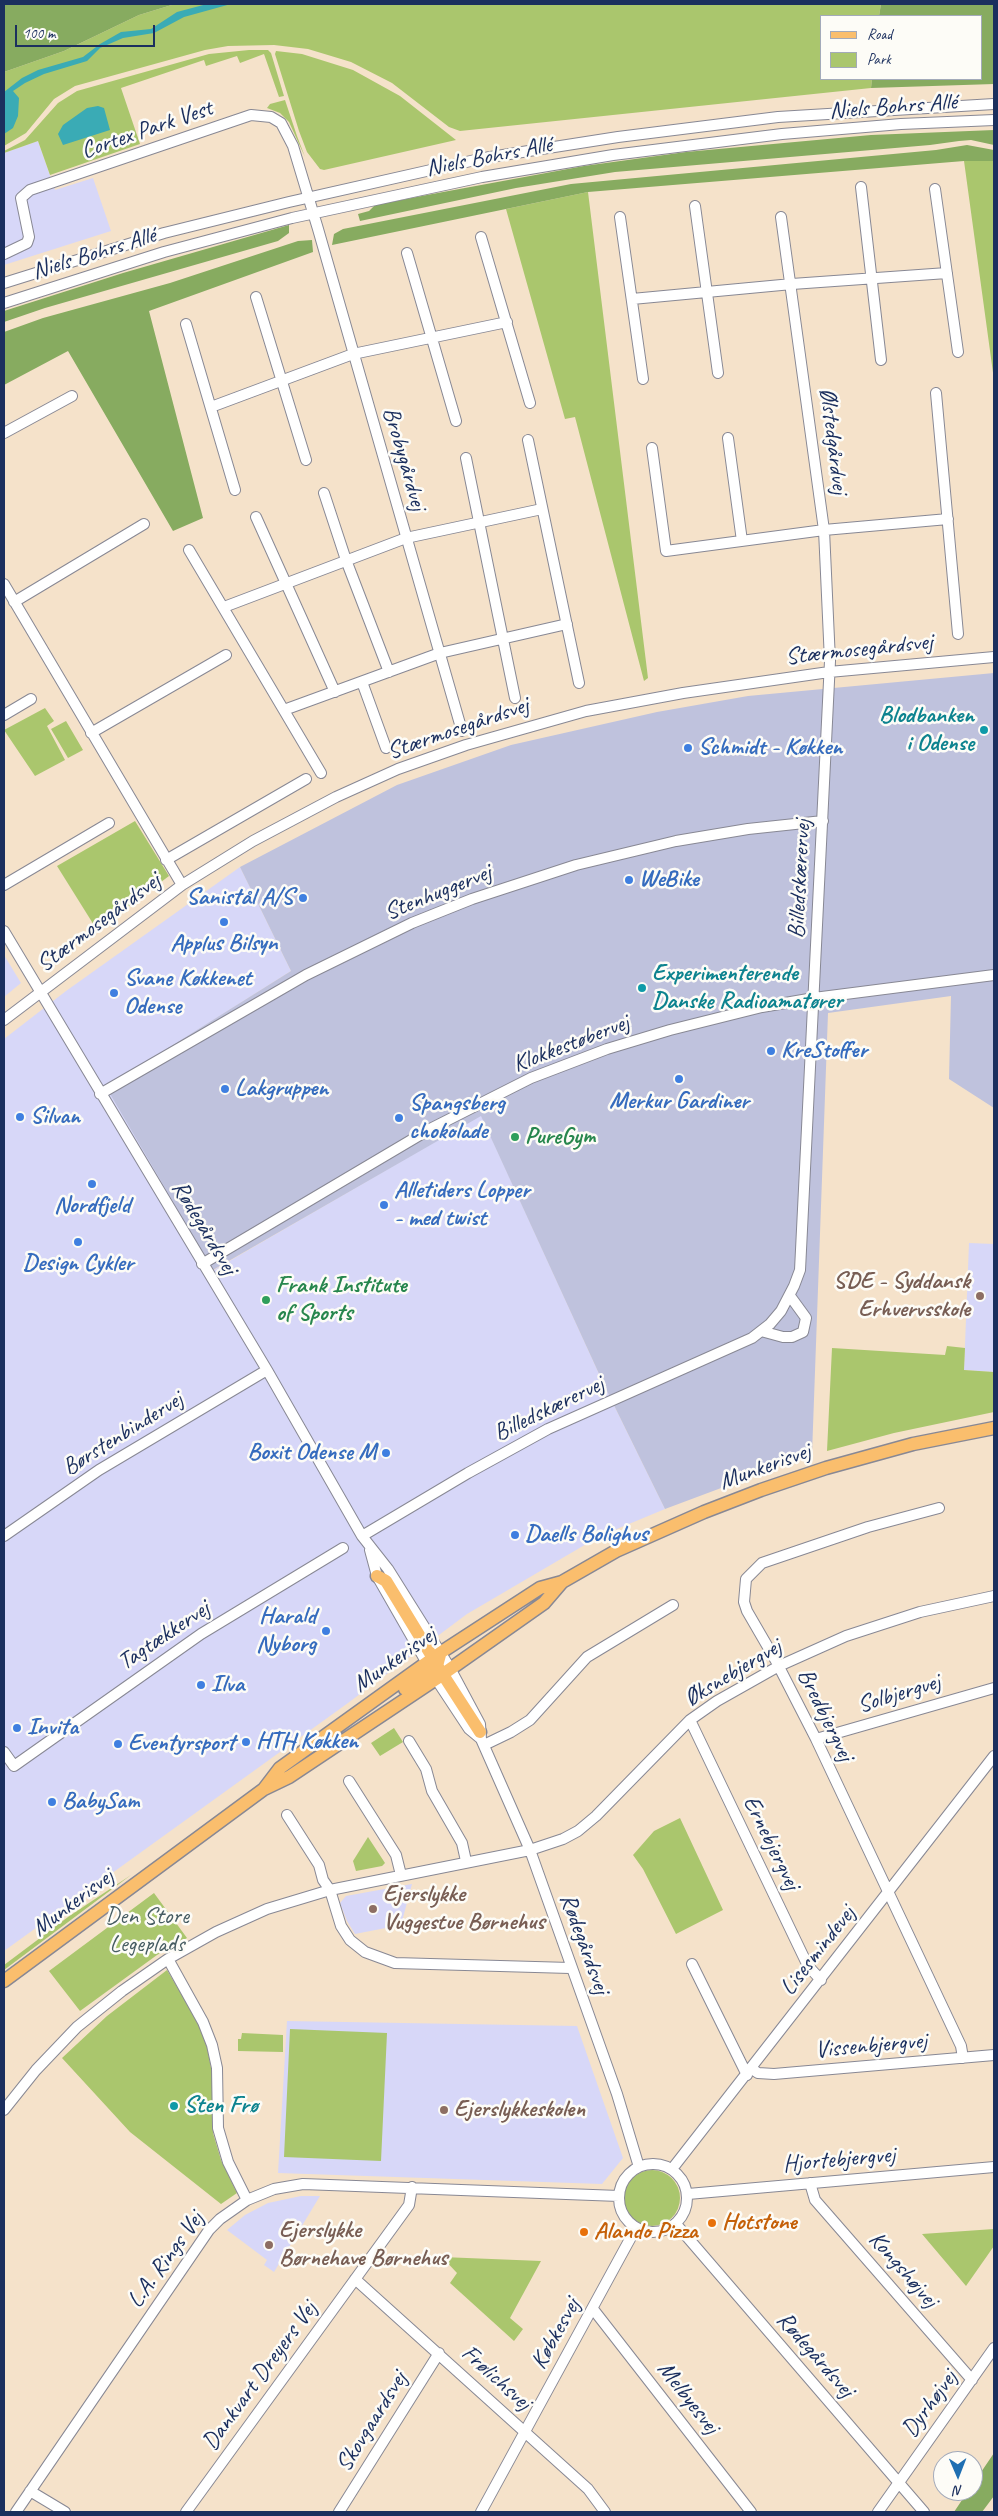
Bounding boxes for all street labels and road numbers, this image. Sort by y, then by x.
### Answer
street label: Niels Bohrs Allé [828,88,958,126]
street label: Cortex Park Vest [78,94,216,166]
street label: Niels Bohrs Allé [423,131,555,183]
street label: Niels Bohrs Allé [29,222,159,286]
street label: Ølstedgårdvej [812,386,854,496]
street label: Brobygårdvej [376,404,432,514]
street label: Stærmosegårdsvej [784,628,934,672]
street label: Stærmosegårdsvej [384,691,532,767]
street label: Billedskærervej [783,819,817,939]
street label: Stenhuggervej [380,859,496,927]
street label: Stærmosegårdsvej [31,867,167,979]
street label: Klokkestøbervej [509,1009,633,1079]
street label: Rødegårdsvej [165,1176,243,1280]
street label: Billedskærervej [489,1370,609,1448]
street label: Børstenbindervej [57,1386,189,1482]
street label: Munkerisvej [715,1437,815,1497]
street label: Tagtækkervej [113,1595,215,1677]
street label: Munkerisvej [348,1621,442,1699]
street label: Øksnebjergvej [679,1633,787,1713]
street label: Bredbjergvej [790,1664,860,1766]
street label: Solbjergvej [854,1668,944,1720]
street label: Ernebjergvej [736,1791,806,1895]
street label: Munkerisvej [26,1863,120,1943]
street label: Rødegårdsvej [553,1890,615,1998]
street label: Lisesmindevej [774,1900,862,2002]
street label: Vissenbjergvej [814,2027,928,2065]
street label: Hjortebjergvej [782,2141,896,2179]
street label: L.A. Rings Vej [121,2206,211,2314]
street label: Kongshøjvej [862,2226,944,2314]
street label: Købkesvej [525,2294,587,2374]
street label: Dankvart Dreyers Vej [196,2296,324,2456]
street label: Rødegårdsvej [770,2306,860,2404]
street label: Frølichsvej [455,2339,537,2417]
street label: Melbyesvej [651,2356,725,2440]
street label: Dyrhøjvej [896,2365,964,2443]
street label: Skovgaardsvej [330,2367,414,2477]

